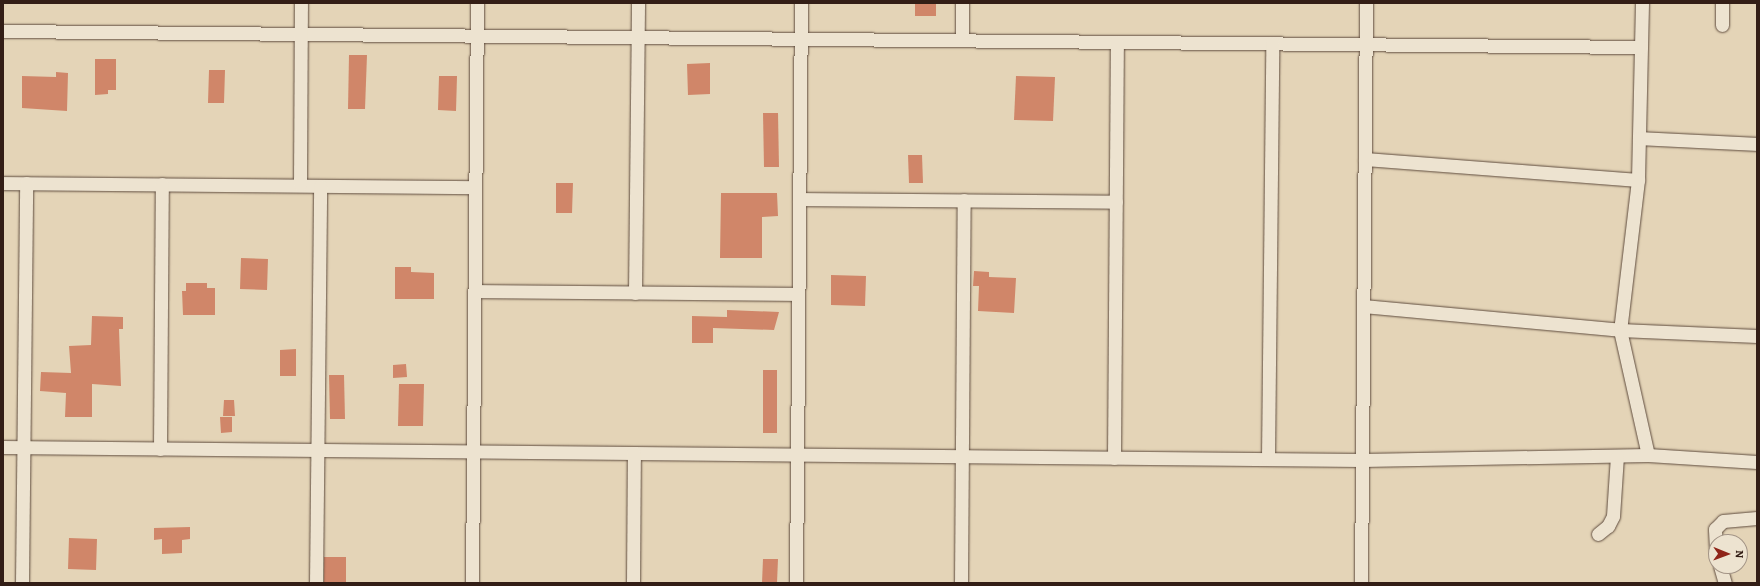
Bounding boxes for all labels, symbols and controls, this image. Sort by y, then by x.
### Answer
north arrow [1708,534,1748,574]
text: N [1732,550,1747,558]

